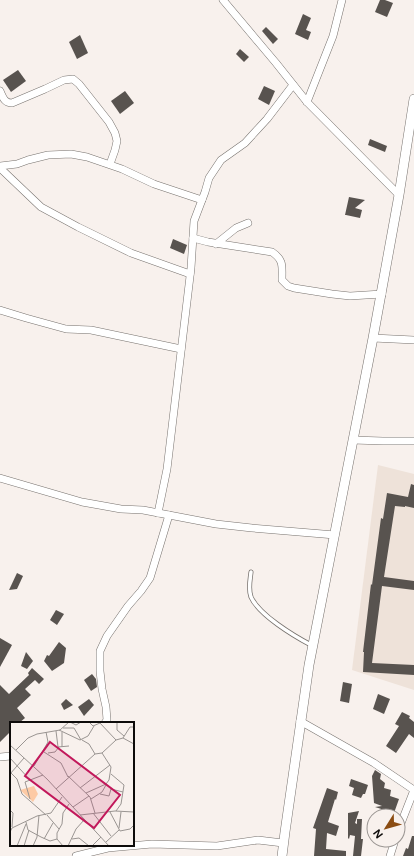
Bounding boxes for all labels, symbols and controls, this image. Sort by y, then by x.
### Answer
inset map [10,722,134,846]
north arrow [366,808,406,848]
text: N [370,827,386,841]

